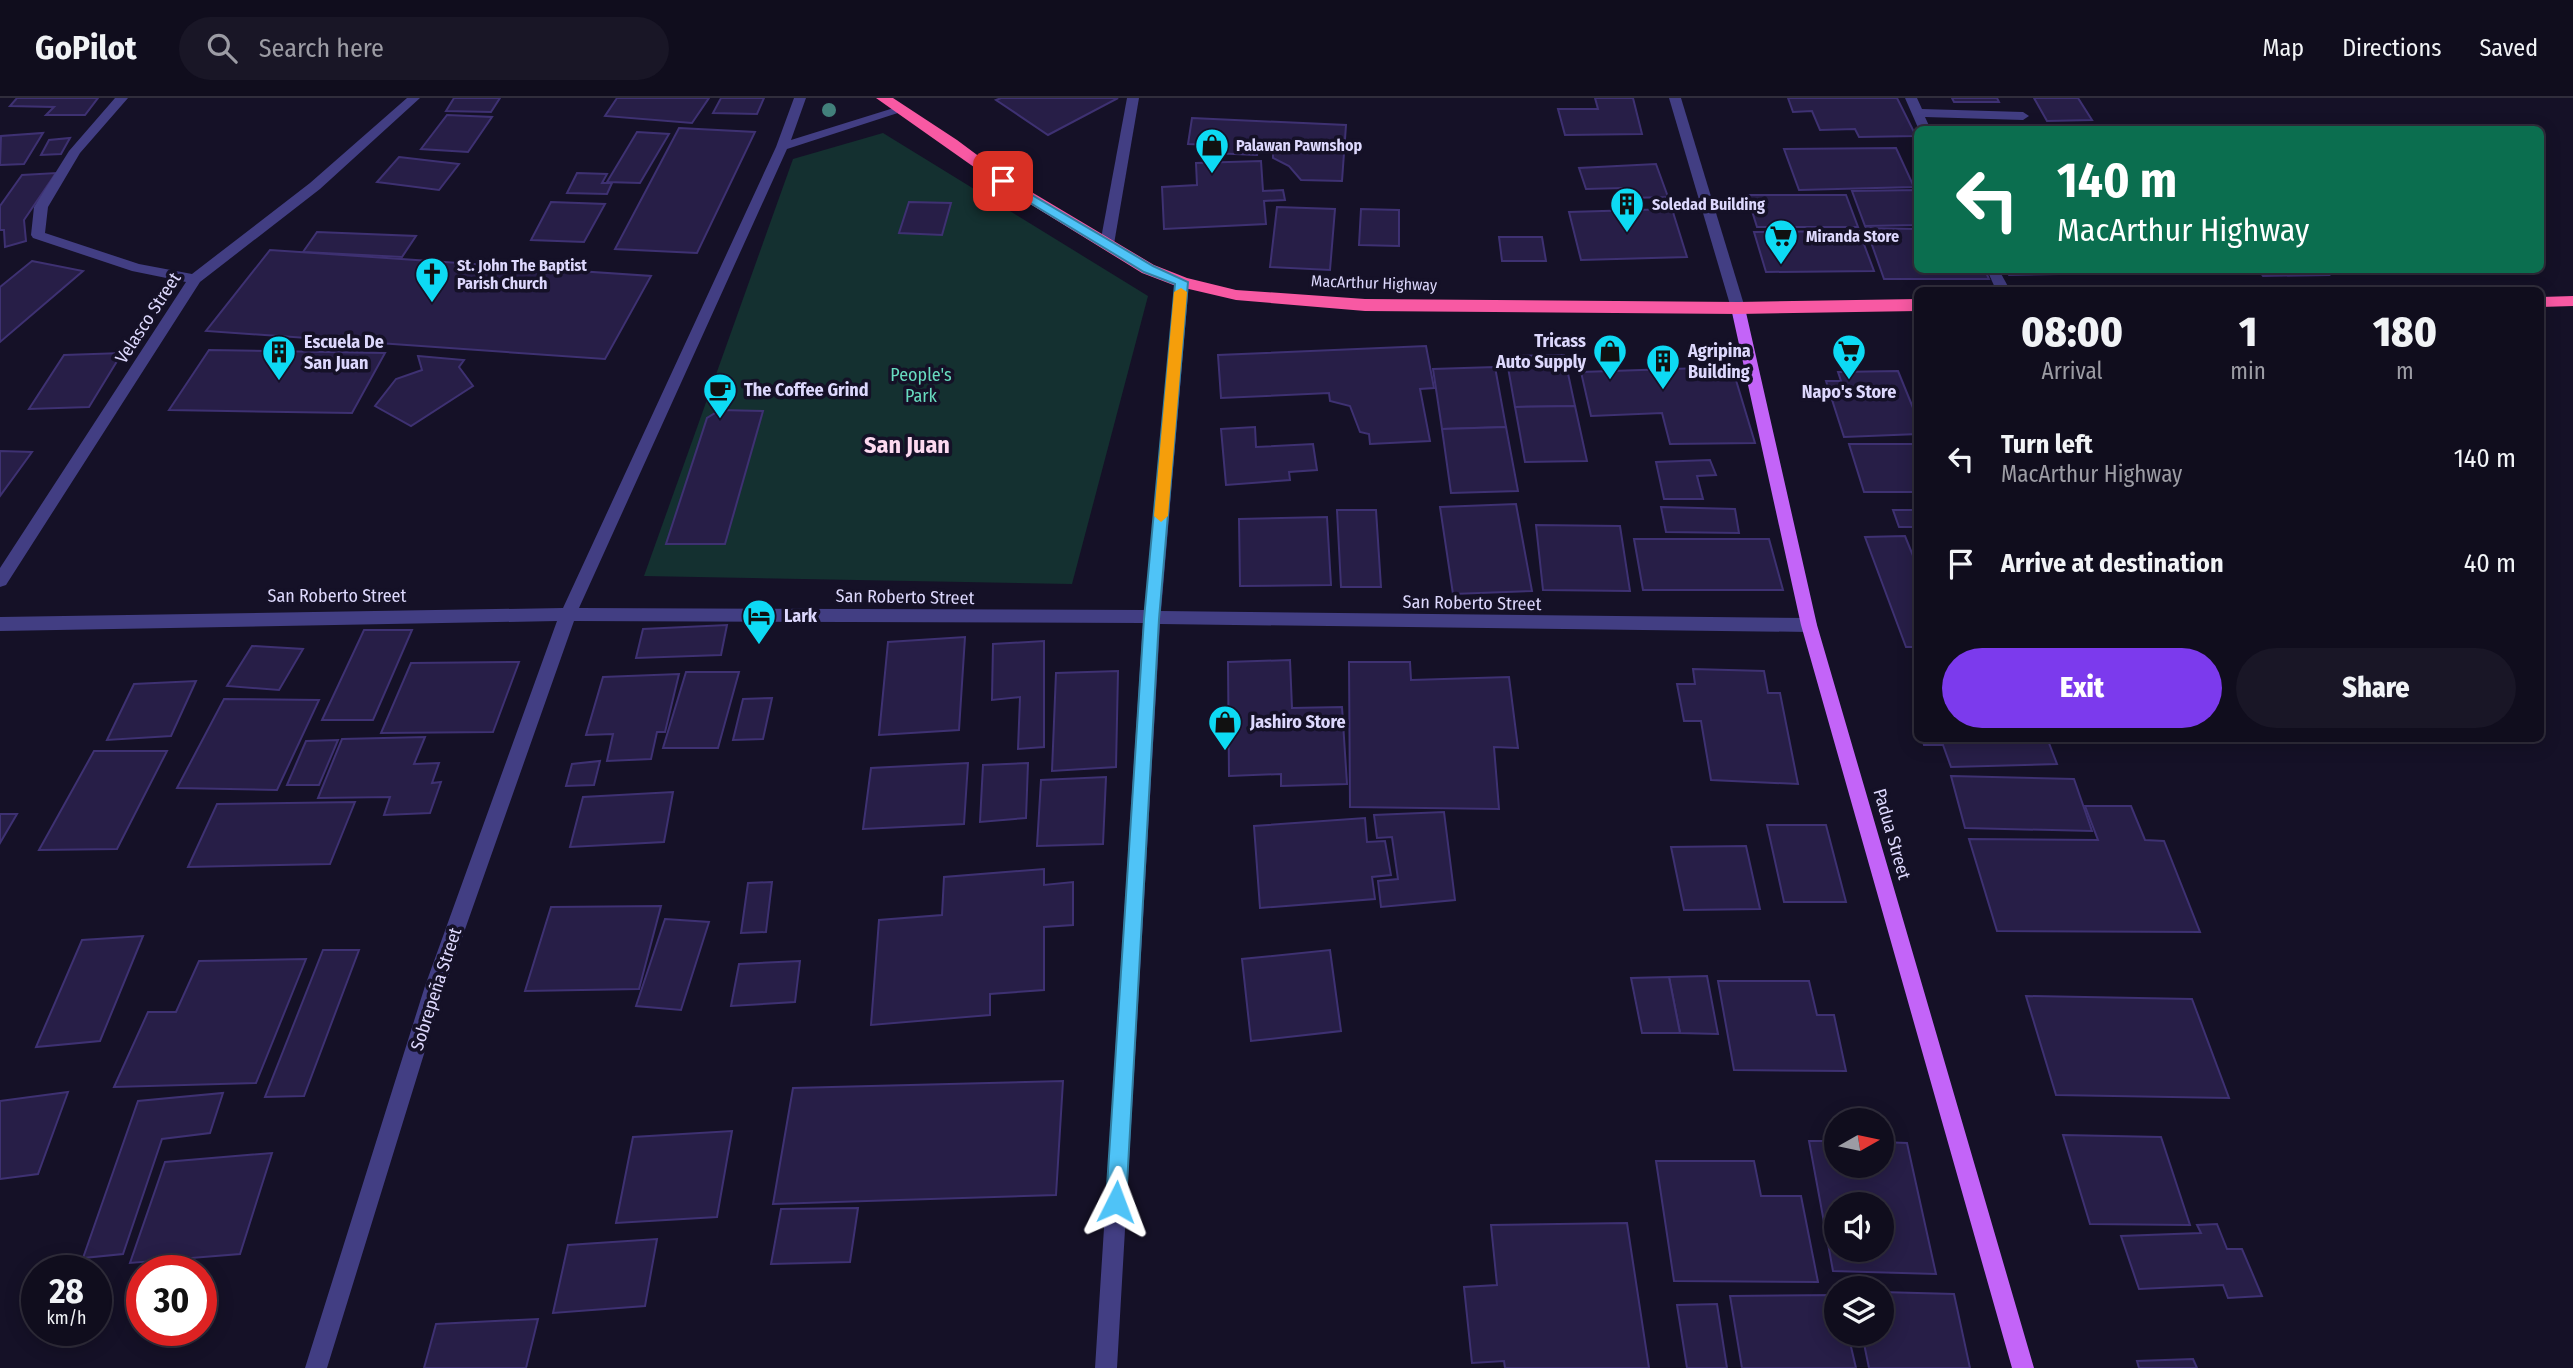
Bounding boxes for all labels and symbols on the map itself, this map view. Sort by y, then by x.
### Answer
shop icon: Palawan Pawnshop [1193,126,1231,175]
place label: Palawan Pawnshop [1236,136,1362,155]
pin [973,151,1033,211]
building icon: Soledad Building [1608,185,1646,234]
place label: Soledad Building [1652,195,1765,214]
supermarket icon: Miranda Store [1762,217,1800,266]
place label: Miranda Store [1806,227,1899,246]
church icon: St. John The Baptist Parish Church [413,255,451,304]
place label: St. John The Baptist Parish Church [457,256,587,293]
street label: Velasco Street [110,268,186,368]
street label: MacArthur Highway [1311,271,1438,295]
place label: Tricass Auto Supply [1495,330,1586,373]
place label: Escuela De San Juan [304,331,384,374]
shop icon: Tricass Auto Supply [1591,332,1629,381]
supermarket icon: Napo's Store [1830,332,1868,381]
building icon: Escuela De San Juan [260,333,298,382]
place label: Agripina Building [1687,340,1751,383]
building icon: Agripina Building [1644,342,1682,391]
park label: People's Park [890,364,952,407]
cafe icon: The Coffee Grind [701,371,739,420]
place label: The Coffee Grind [744,379,869,401]
place label: Napo's Store [1802,381,1896,403]
district label: San Juan [864,431,950,459]
street label: San Roberto Street [268,585,407,607]
street label: San Roberto Street [835,585,975,609]
street label: San Roberto Street [1402,591,1542,615]
hotel icon: Lark [740,597,778,646]
place label: Lark [784,605,818,627]
shop icon: Jashiro Store [1206,703,1244,752]
place label: Jashiro Store [1249,711,1346,733]
street label: Padua Street [1869,786,1916,882]
street label: Sobrepeña Street [406,925,466,1053]
north arrow [1824,1108,1894,1178]
position arrow [1079,1165,1153,1239]
speed limit sign: 30 [126,1255,217,1346]

